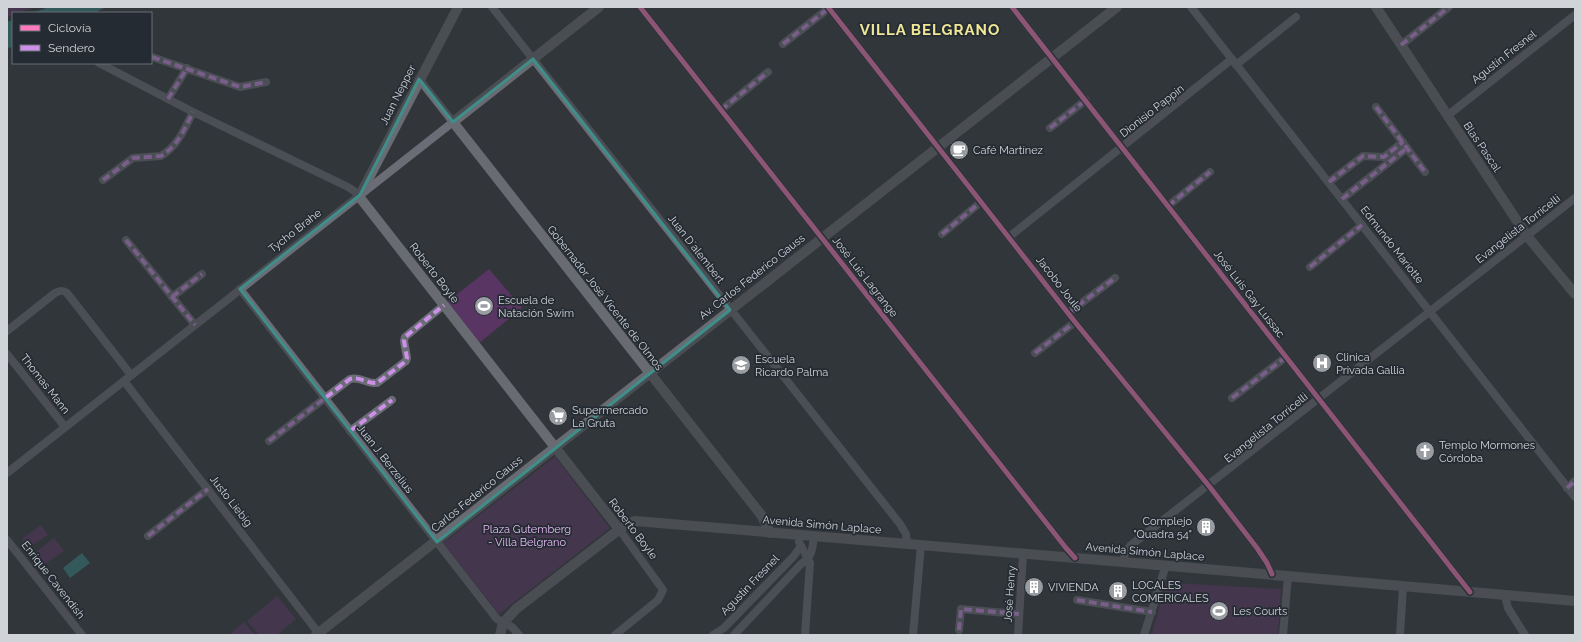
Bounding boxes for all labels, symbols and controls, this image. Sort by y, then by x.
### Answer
legend [12,12,152,64]
text: Ciclovía [48,21,91,35]
district label: VILLA BELGRANO [860,21,1000,39]
street label: Agustín Fresnel [1469,28,1539,86]
text: Sendero [48,41,95,55]
street label: Juan Nepper [377,63,419,127]
street label: Dionisio Pappin [1117,82,1187,140]
street label: Blas Pascal [1461,120,1503,174]
cafe icon: Café Martínez [948,139,970,161]
place label: Café Martínez [973,144,1044,157]
street label: Evangelista Torricelli [1473,192,1563,266]
street label: Edmundo Mariotte [1358,204,1427,287]
street label: Tycho Brahe [266,206,324,256]
street label: Juan D´alembert [665,212,727,286]
street label: Gobernador José Vicente de Olmos [544,223,666,373]
street label: Av. Carlos Federico Gauss [697,232,807,322]
street label: José Luis Lagrange [830,234,901,320]
street label: Roberto Boyle [407,240,462,306]
street label: José Luis Gay Lussac [1211,248,1287,340]
street label: Jacobo Joule [1033,253,1085,315]
place label: Escuela de Natación Swim [498,294,574,320]
sports icon: Escuela de Natación Swim [473,295,495,317]
place label: Clinica Privada Gallia [1336,351,1405,377]
street label: Thomas Mann [18,352,72,416]
hospital icon: Clinica Privada Gallia [1311,352,1333,374]
place label: Escuela Ricardo Palma [755,353,828,379]
school or university icon: Escuela Ricardo Palma [730,354,752,376]
street label: Evangelista Torricelli [1222,390,1310,466]
place label: Supermercado La Gruta [572,404,648,430]
supermarket icon: Supermercado La Gruta [547,405,569,427]
street label: Juan J. Berzelius [354,422,416,496]
place label: Templo Mormones Córdoba [1439,439,1535,465]
church icon: Templo Mormones Córdoba [1414,440,1436,462]
street label: Carlos Federico Gauss [429,453,525,535]
street label: Justo Liebig [207,473,255,529]
street label: Roberto Boyle [606,496,660,562]
street label: Avenida Simón Laplace [762,513,882,537]
place label: Complejo "Quadra 54" [1133,515,1192,541]
building icon: Complejo "Quadra 54" [1195,516,1217,538]
park label: Plaza Gutemberg - Villa Belgrano [483,523,571,549]
street label: Enrique Cavendish [19,539,87,621]
street label: Avenida Simón Laplace [1085,540,1205,564]
street label: Agustin Fresnel [718,552,782,618]
street label: José Henry [1002,565,1018,623]
building icon: VIVIENDA [1023,576,1045,598]
place label: LOCALES COMERICALES [1132,579,1209,605]
building icon: LOCALES COMERICALES [1107,580,1129,602]
place label: VIVIENDA [1048,581,1099,594]
sports icon: Les Courts [1208,600,1230,622]
place label: Les Courts [1233,605,1287,618]

